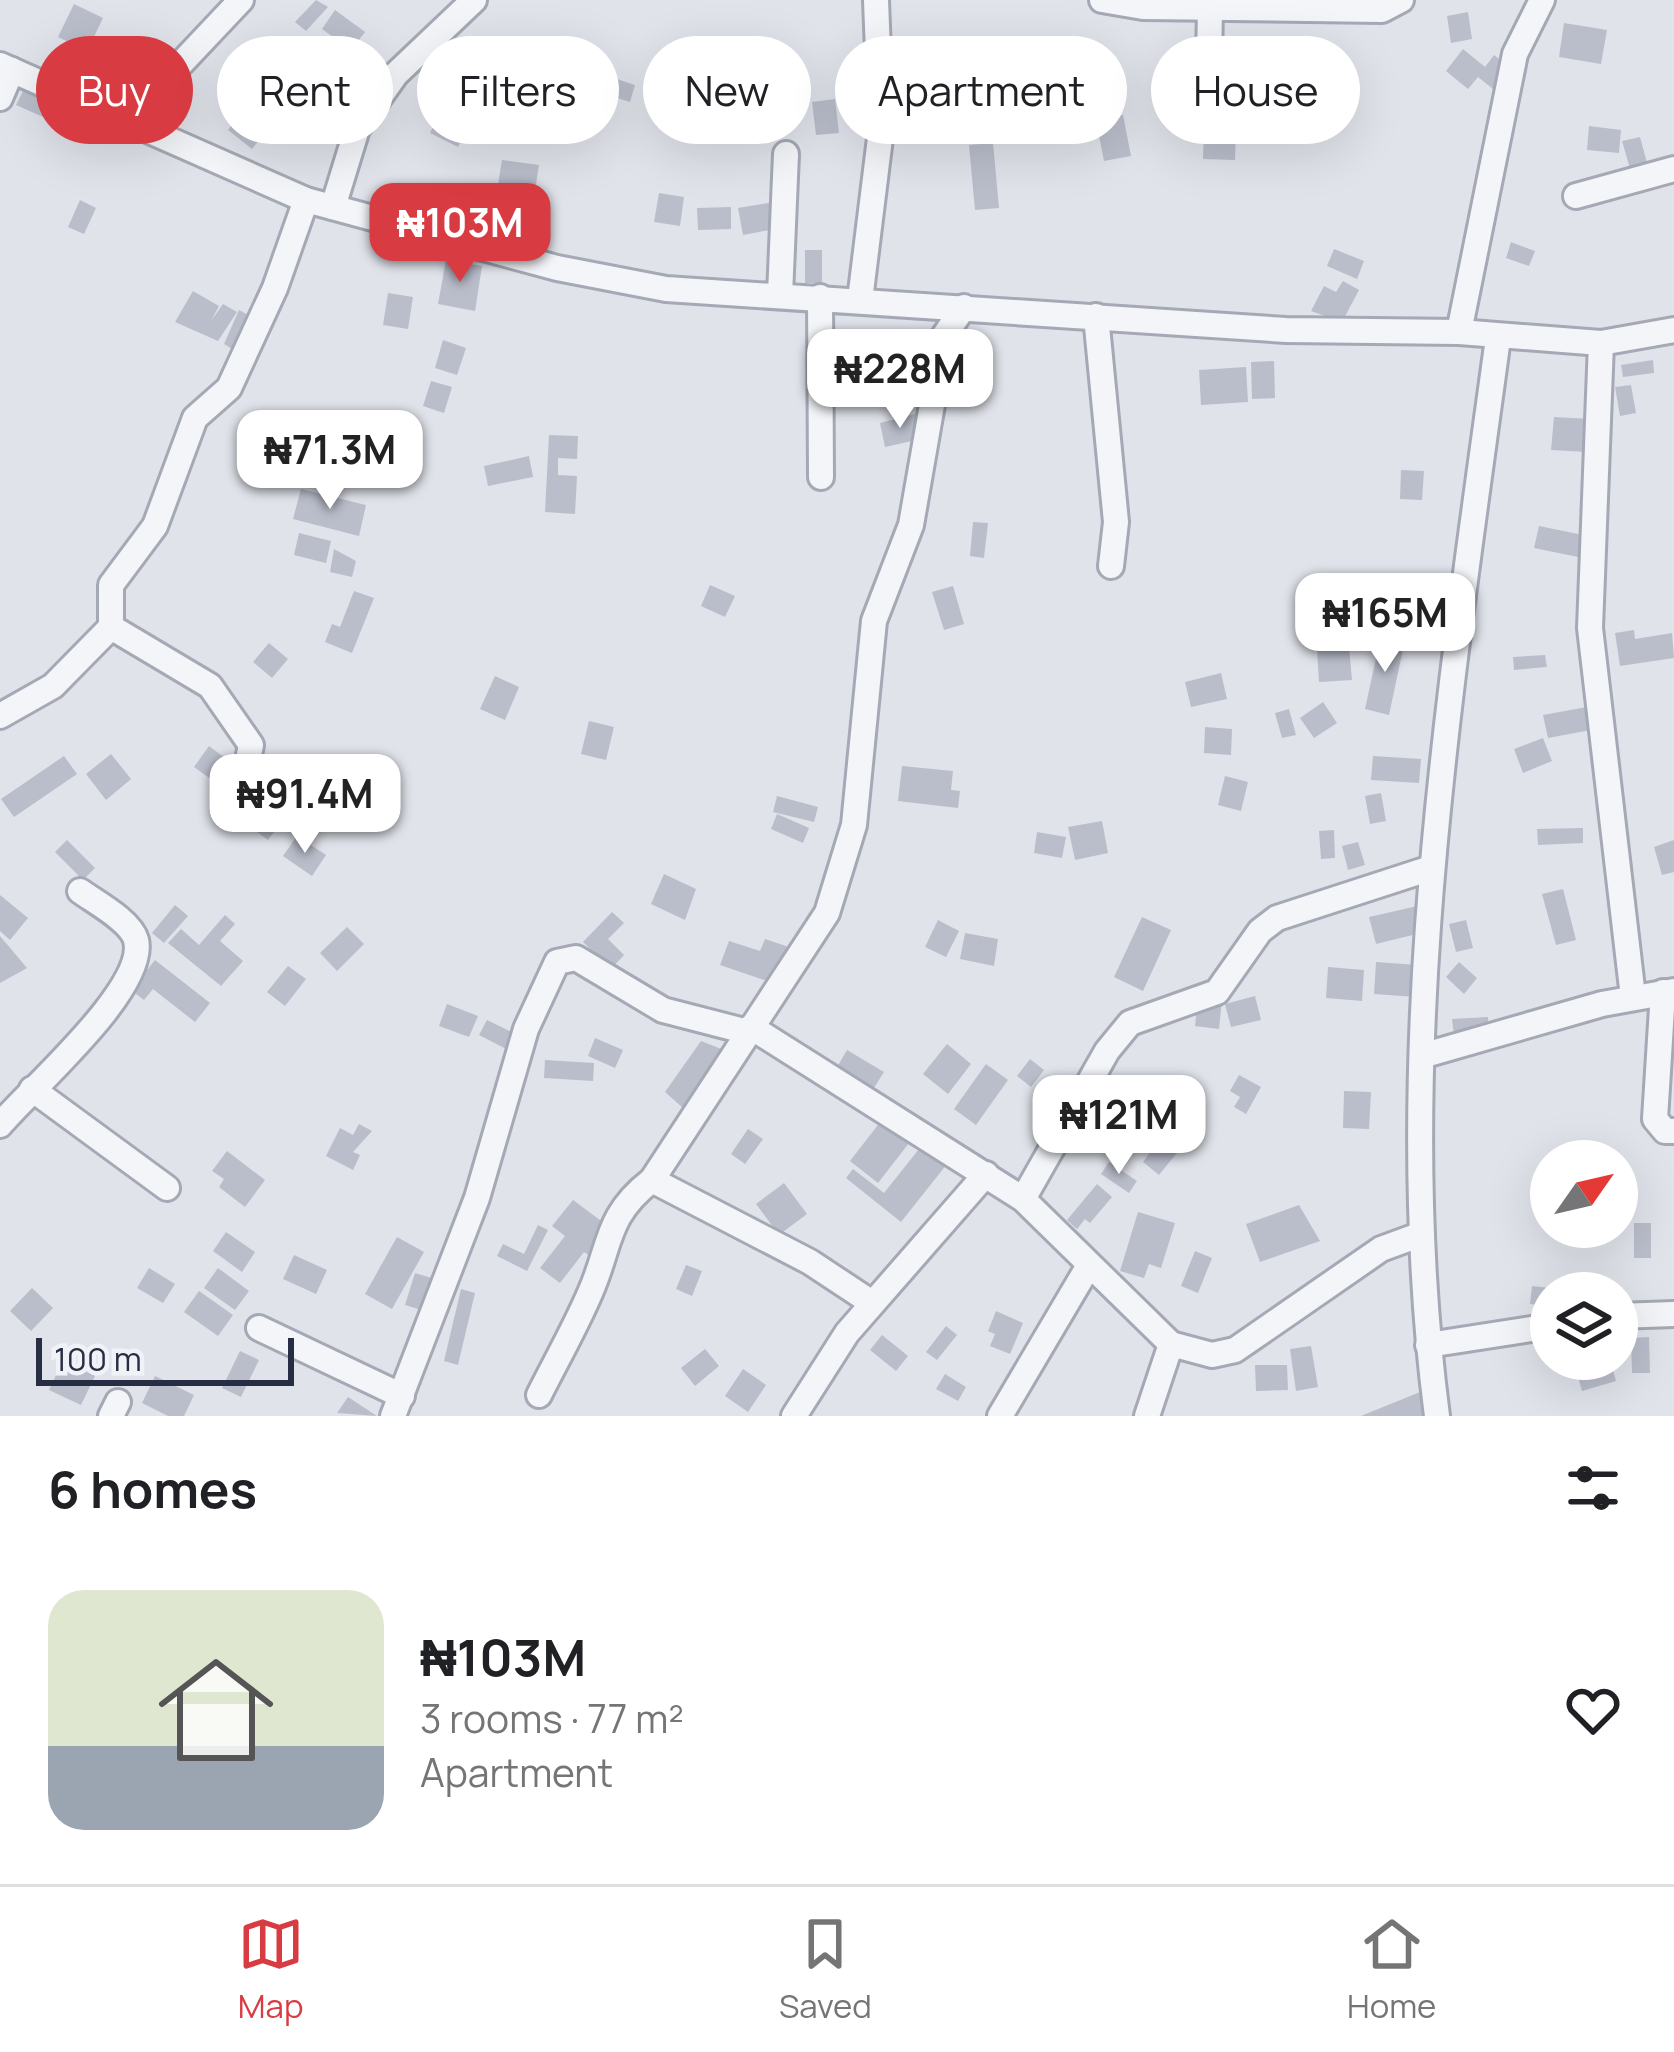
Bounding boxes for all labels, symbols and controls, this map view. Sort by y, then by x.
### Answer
chip: Buy [36,36,193,144]
chip: Rent [217,36,393,144]
chip: Filters [417,36,619,144]
chip: New [643,36,811,144]
chip: Apartment [835,36,1127,144]
chip: House [1151,36,1360,144]
pin: ₦103M [376,183,544,285]
text: ₦103M [397,195,523,249]
pin: ₦228M [816,329,984,431]
text: ₦228M [834,341,966,395]
pin: ₦71.3M [232,410,428,512]
text: ₦71.3M [264,422,396,476]
pin: ₦165M [1301,573,1469,675]
text: ₦165M [1322,585,1448,639]
pin: ₦91.4M [207,754,403,856]
text: ₦91.4M [237,766,373,820]
pin: ₦121M [1035,1075,1203,1177]
text: ₦121M [1060,1087,1178,1141]
north arrow [1530,1140,1638,1248]
map controls [1530,1140,1638,1380]
button: layers [1530,1272,1638,1380]
scale bar [36,1332,294,1385]
text: 100 m [54,1336,142,1381]
text: 6 homes [48,1454,257,1523]
icon: filters [1560,1455,1626,1521]
text: ₦103M [420,1622,586,1691]
icon: home [144,1638,288,1782]
icon: heart [1560,1677,1626,1743]
text: 3 rooms · 77 m² [420,1691,684,1745]
text: Apartment [420,1745,613,1799]
tab: Map [238,1911,304,2028]
tab: Saved [779,1911,872,2028]
tab: Home [1347,1911,1436,2028]

